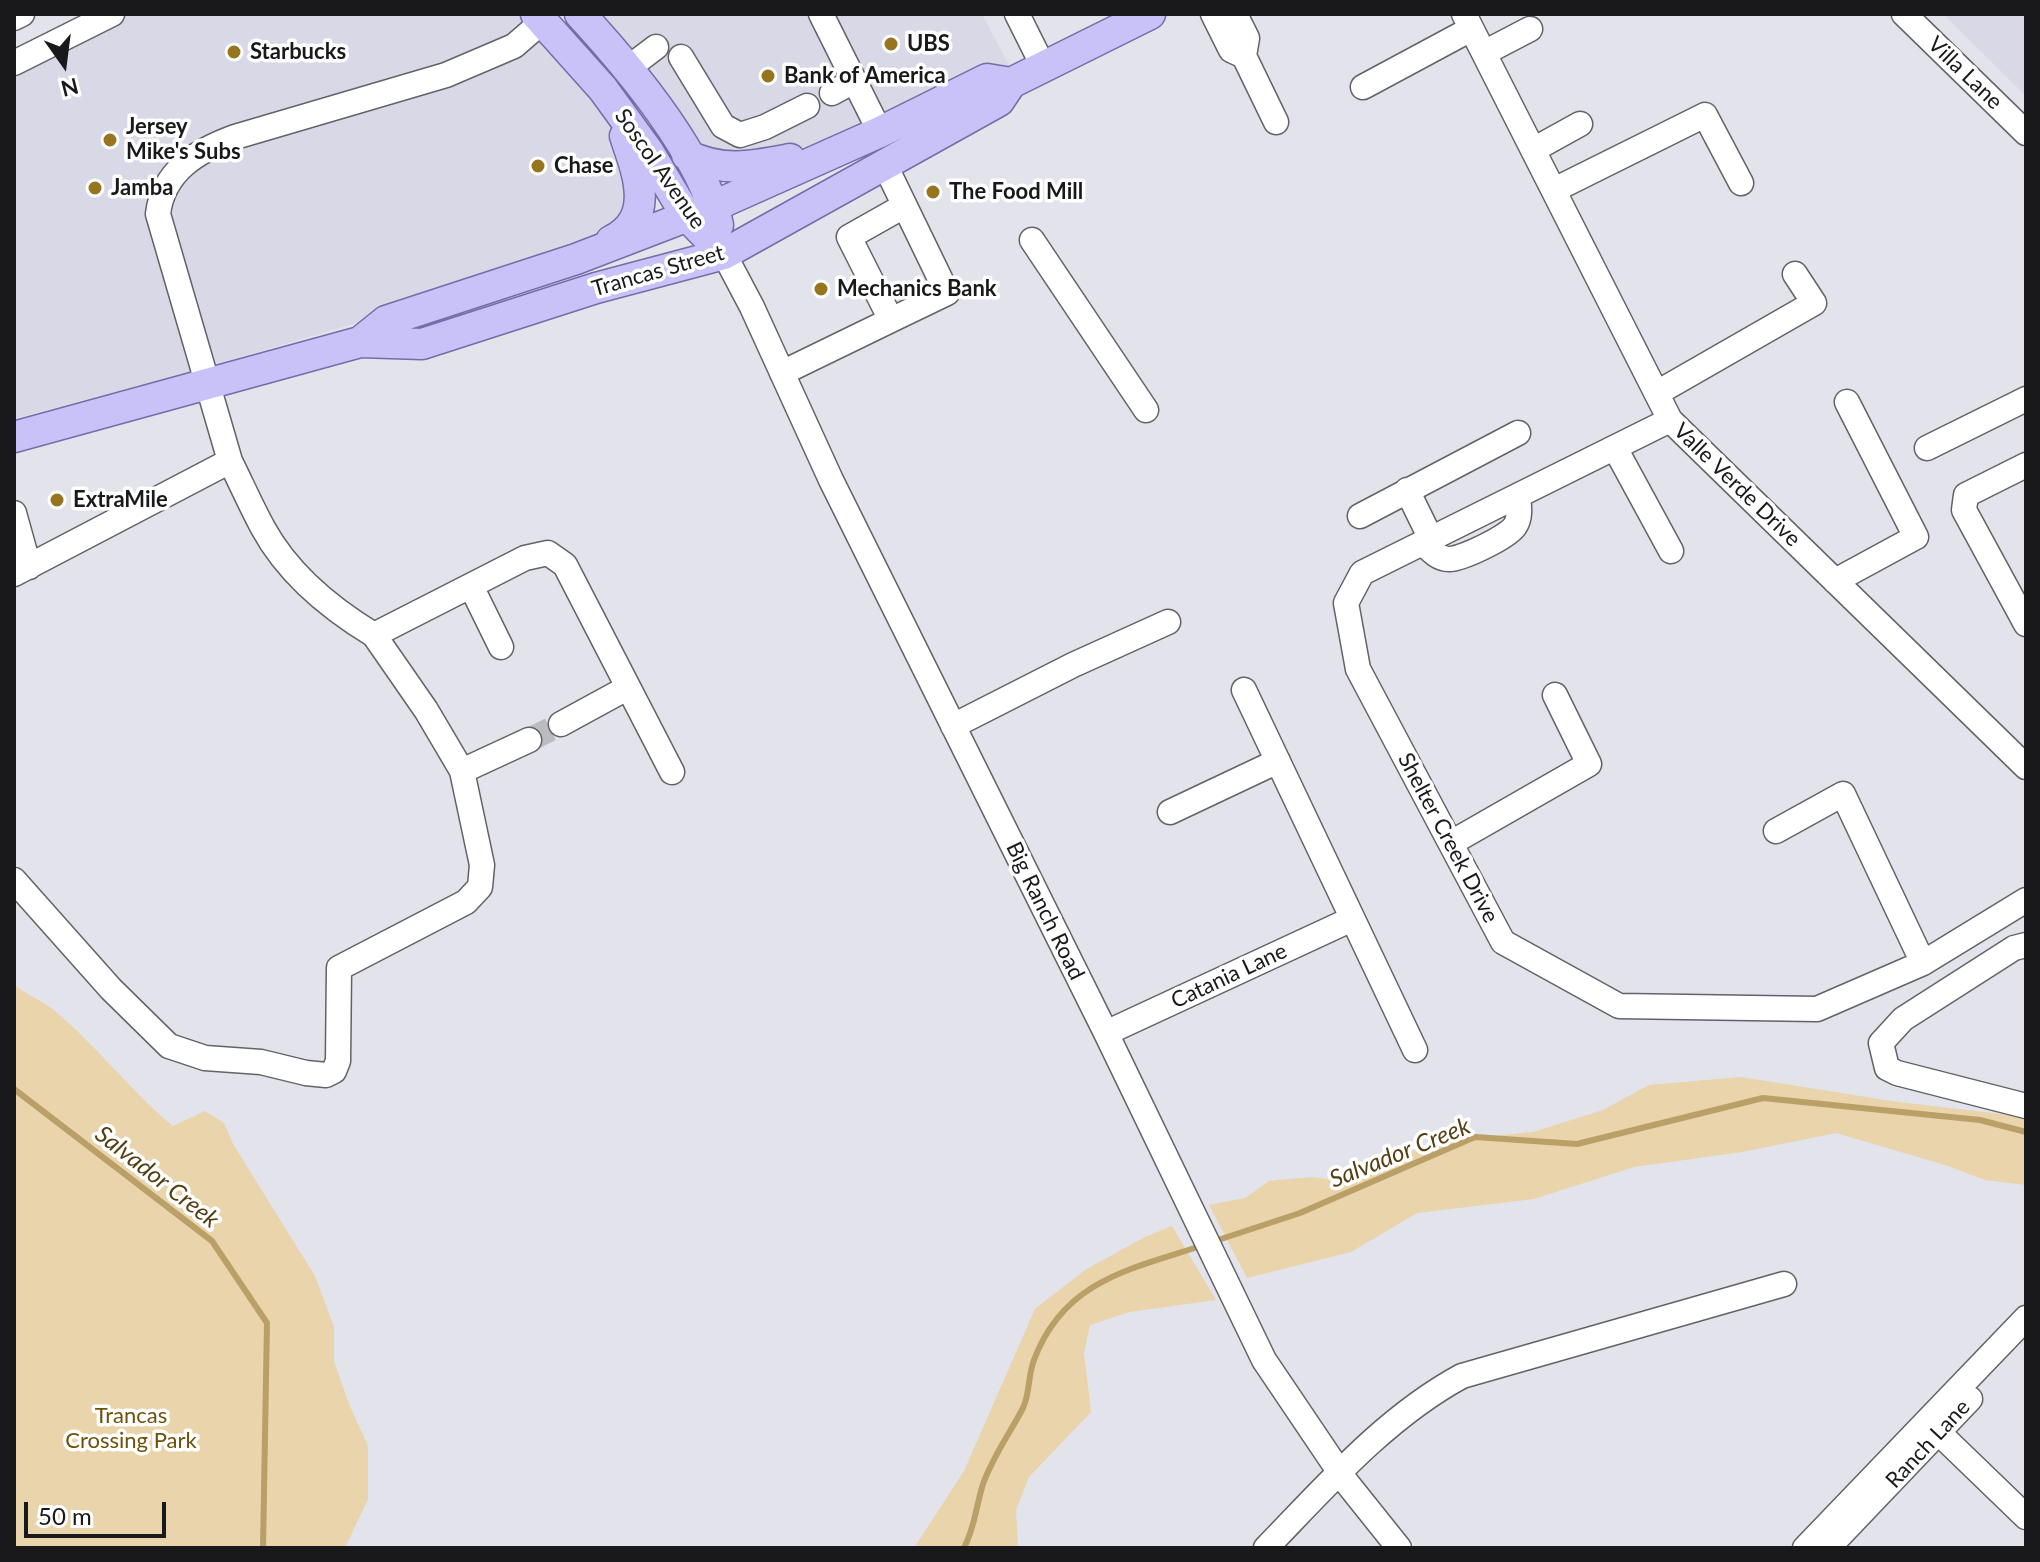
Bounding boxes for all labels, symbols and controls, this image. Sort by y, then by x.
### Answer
north arrow [24,24,104,104]
place label: UBS [907,31,950,57]
street label: Villa Lane [1922,31,2008,115]
marker: UBS [882,35,900,53]
place label: Starbucks [250,39,346,65]
marker: Starbucks [225,43,243,61]
place label: Bank of America [784,63,946,89]
marker: Bank of America [759,67,777,85]
text: N [58,73,81,103]
street label: Soscol Avenue [609,104,711,234]
place label: Jersey Mike's Subs [126,114,241,166]
marker: Jersey Mike's Subs [101,131,119,149]
place label: Chase [554,153,614,179]
marker: Chase [529,157,547,175]
place label: Jamba [111,175,173,201]
marker: Jamba [86,179,104,197]
place label: The Food Mill [949,179,1083,205]
marker: The Food Mill [924,183,942,201]
street label: Trancas Street [589,240,727,302]
place label: Mechanics Bank [837,276,997,302]
marker: Mechanics Bank [812,280,830,298]
street label: Valle Verde Drive [1668,418,1806,552]
place label: ExtraMile [73,487,168,513]
marker: ExtraMile [48,491,66,509]
street label: Shelter Creek Drive [1392,749,1504,927]
street label: Big Ranch Road [1000,838,1090,984]
street label: Catania Lane [1167,938,1291,1014]
water label: Salvador Creek [1326,1112,1474,1194]
water label: Salvador Creek [89,1120,225,1234]
street label: Ranch Lane [1880,1394,1976,1494]
park label: Trancas Crossing Park [65,1403,197,1454]
scale bar [28,1486,170,1536]
text: 50 m [38,1501,92,1530]

